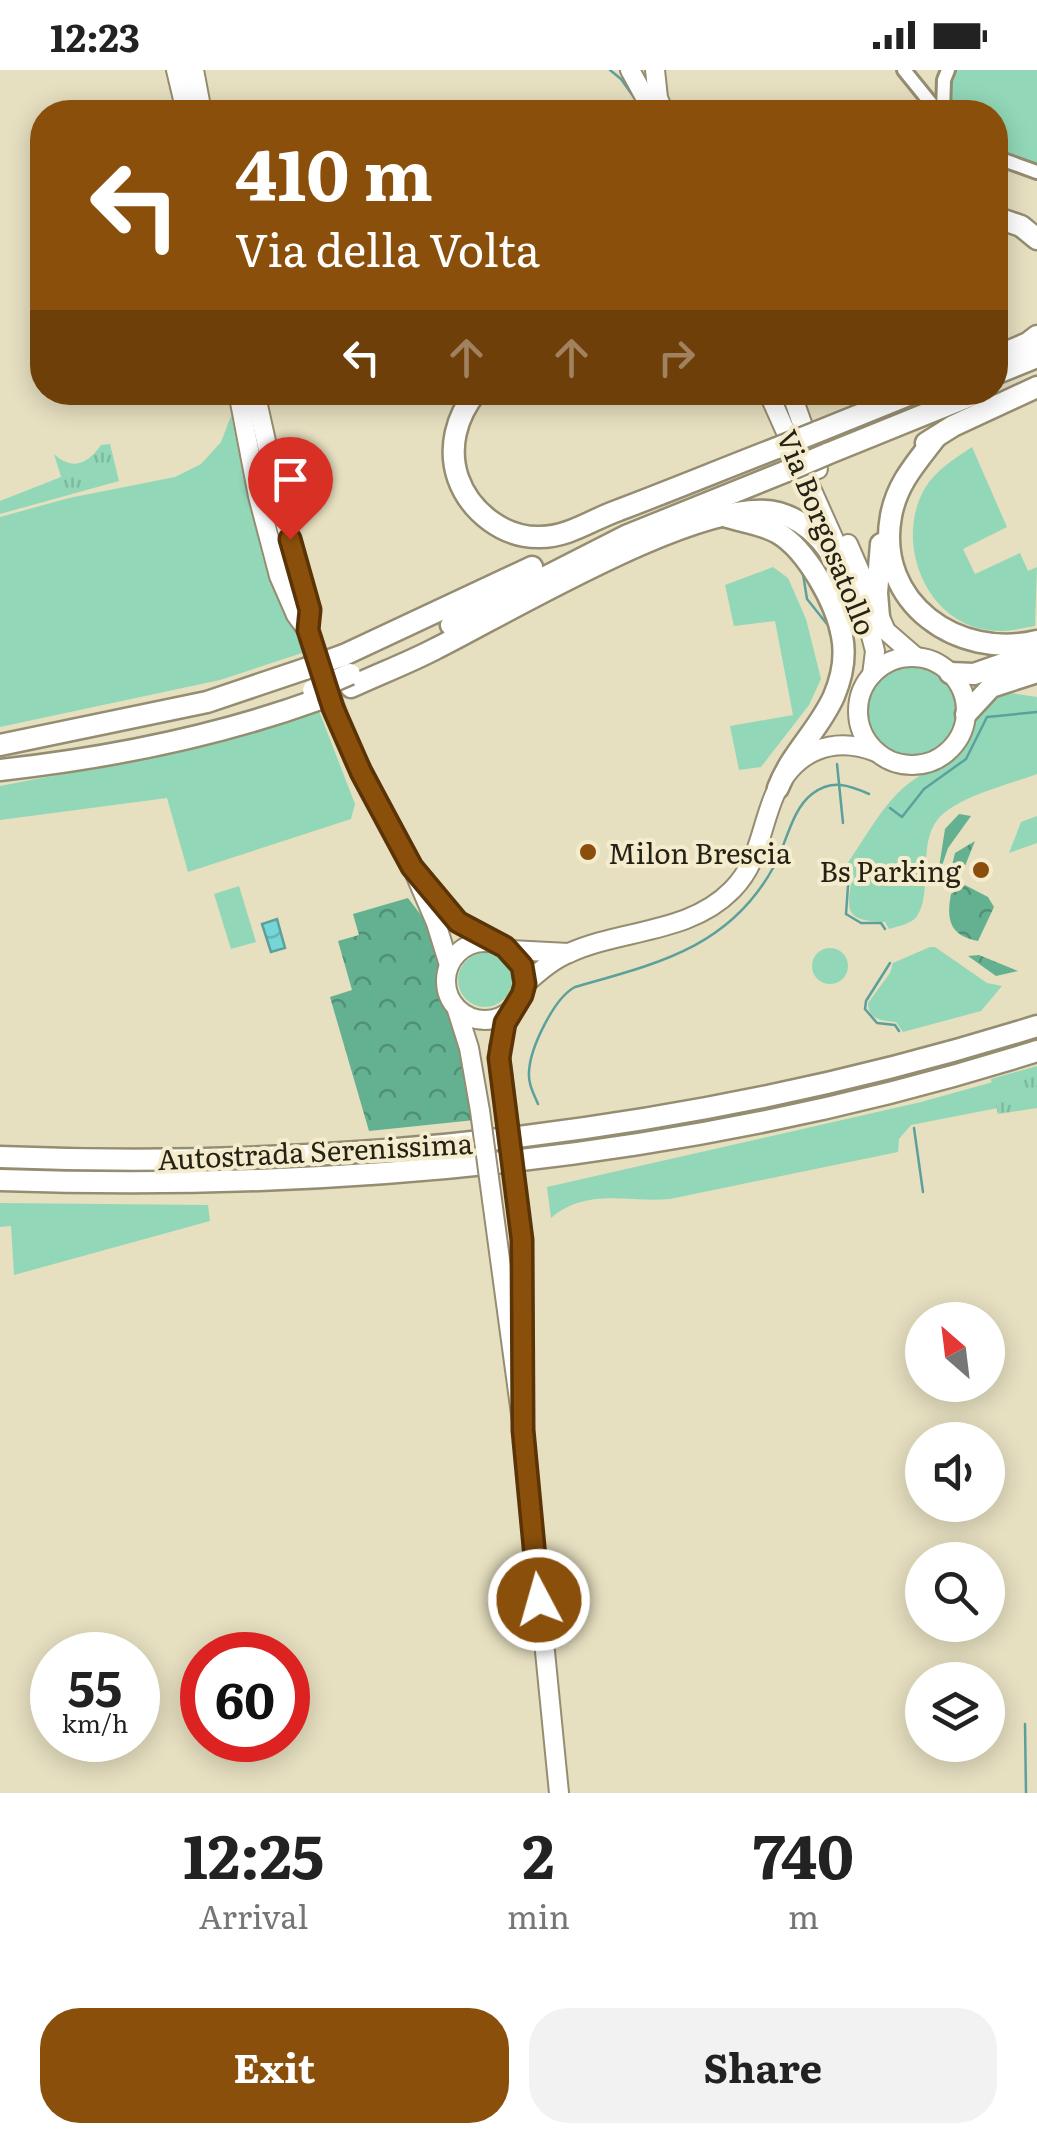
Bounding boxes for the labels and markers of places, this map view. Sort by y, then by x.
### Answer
pin [248,437,333,540]
place label: Milon Brescia [608,831,791,873]
marker: Milon Brescia [577,841,599,863]
place label: Bs Parking [819,849,961,891]
marker: Bs Parking [970,859,992,881]

